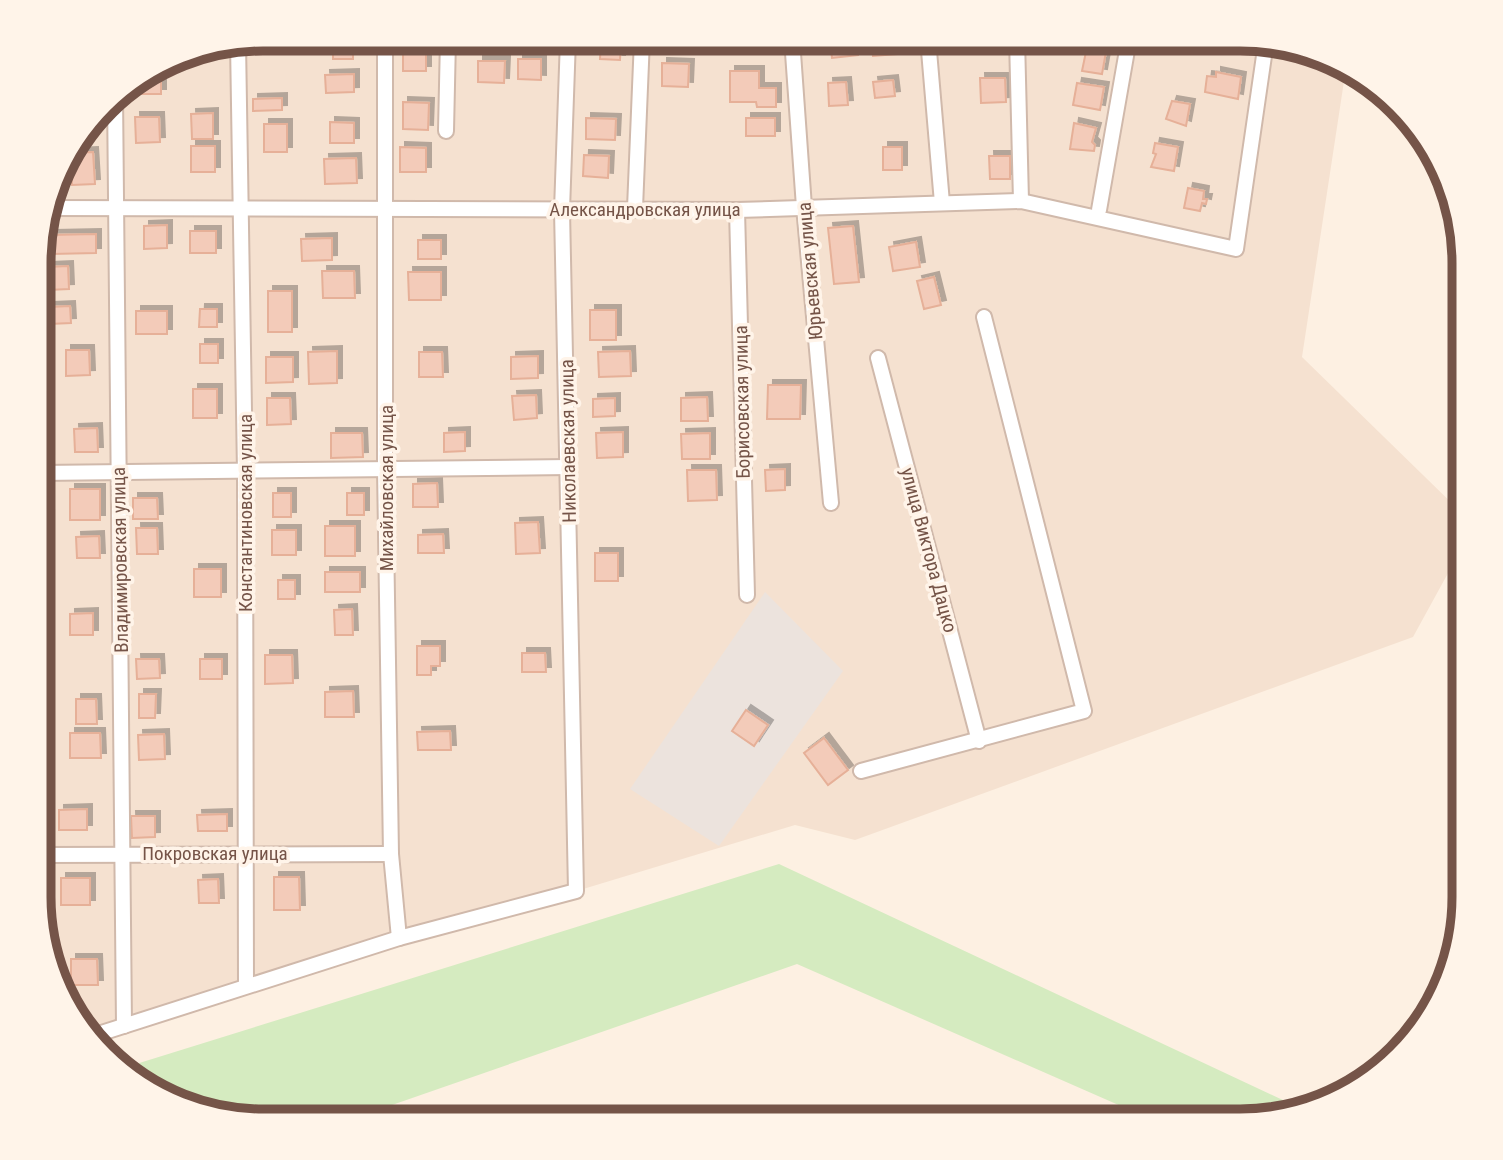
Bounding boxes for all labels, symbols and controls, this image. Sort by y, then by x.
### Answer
street label: Александровская улица [549,198,741,221]
street label: Юрьевская улица [793,201,827,341]
street label: Борисовская улица [729,325,755,479]
street label: Николаевская улица [555,359,581,523]
street label: Михайловская улица [375,405,398,571]
street label: Константиновская улица [234,414,257,612]
street label: улица Виктора Дацко [896,465,962,635]
street label: Владимировская улица [107,467,133,653]
street label: Покровская улица [142,842,288,865]

